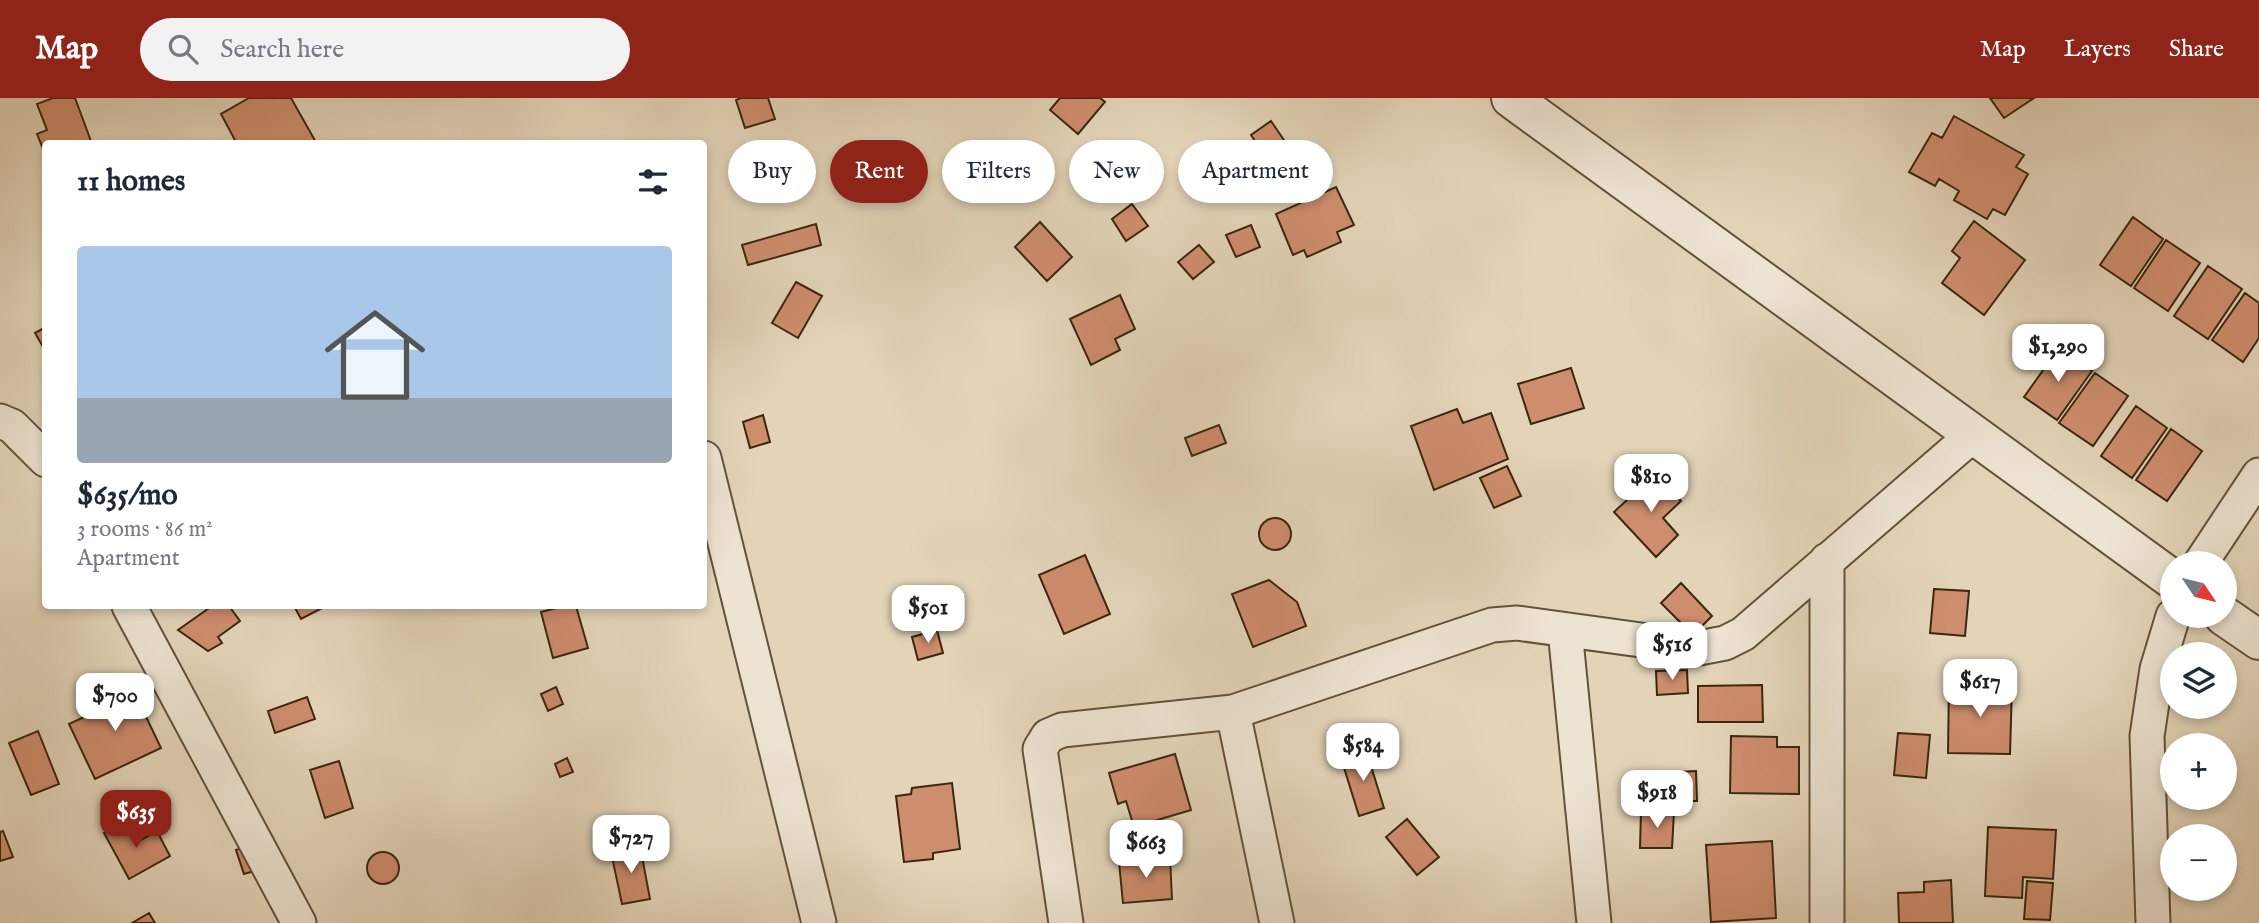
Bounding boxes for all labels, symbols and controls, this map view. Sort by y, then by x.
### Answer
search box [140,18,630,81]
text: Map [35,28,98,70]
icon: search [164,30,202,68]
text: Search here [220,33,344,66]
text: Map [1980,34,2026,65]
text: Layers [2064,34,2131,65]
text: Share [2169,34,2224,65]
chip: Buy [728,140,816,203]
chip: Rent [830,140,928,203]
chip: Filters [942,140,1055,203]
chip: New [1069,140,1164,203]
chip: Apartment [1178,140,1333,203]
text: 11 homes [77,163,185,201]
icon: filters [634,163,672,201]
icon: home [312,292,438,418]
pin: $1,290 [2001,324,2115,384]
text: $1,290 [2028,332,2088,361]
pin: $810 [1610,454,1692,514]
text: $810 [1630,462,1672,491]
text: $635/mo [77,477,178,515]
text: 3 rooms · 86 m² [77,515,213,544]
text: Apartment [77,544,180,573]
north arrow [2160,551,2236,628]
map controls [2160,551,2237,901]
pin: $501 [887,586,969,645]
text: $501 [908,593,948,622]
pin: $516 [1631,622,1713,682]
text: $516 [1652,630,1692,659]
button: layers [2160,642,2237,719]
pin: $617 [1939,660,2021,719]
text: $617 [1959,667,2001,696]
pin: $700 [74,674,156,733]
text: $700 [92,681,138,710]
pin: $584 [1322,724,1404,783]
text: $584 [1342,731,1384,760]
button: + [2160,733,2237,810]
pin: $918 [1616,770,1698,830]
text: $918 [1637,778,1677,807]
pin: $635 [95,790,177,850]
text: $635 [116,798,156,827]
pin: $727 [590,816,672,875]
pin: $663 [1105,820,1187,880]
text: $727 [609,823,653,852]
button: − [2160,824,2237,901]
text: $663 [1126,828,1166,857]

